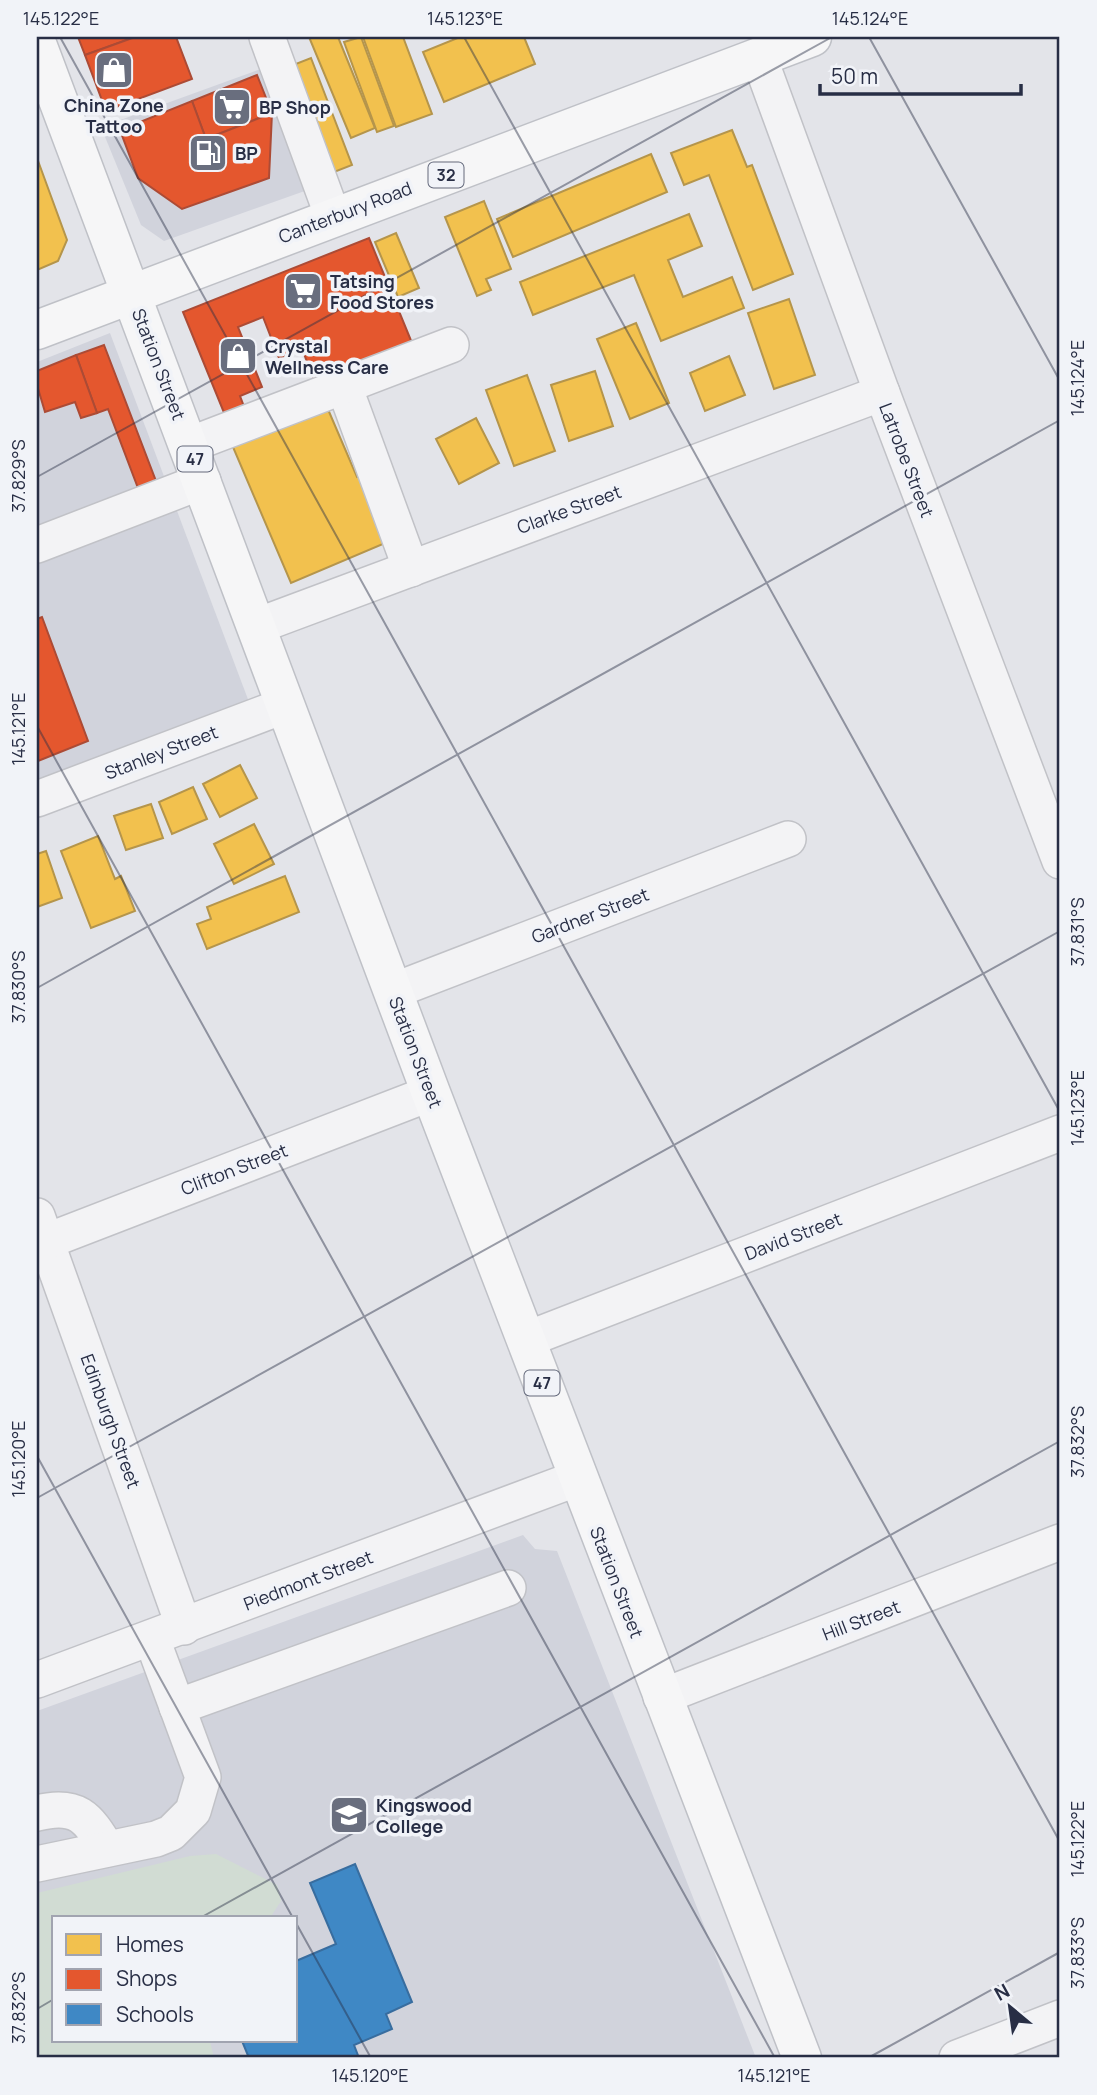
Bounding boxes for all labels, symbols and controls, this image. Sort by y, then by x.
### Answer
text: 145.122°E [23,6,99,30]
text: 145.123°E [427,6,503,30]
text: 145.124°E [832,6,908,30]
shop icon: China Zone Tattoo [93,49,135,91]
scale bar [820,52,1022,96]
text: 50 m [831,62,878,90]
supermarket icon: BP Shop [211,86,253,128]
place label: China Zone Tattoo [64,93,164,138]
place label: BP Shop [259,95,331,119]
fuel station icon: BP [187,132,229,174]
place label: BP [235,141,258,165]
road number: 32 [428,162,464,188]
street label: Canterbury Road [275,176,415,248]
place label: Tatsing Food Stores [330,269,434,314]
supermarket icon: Tatsing Food Stores [282,270,324,312]
street label: Station Street [127,305,191,423]
place label: Crystal Wellness Care [265,334,389,379]
shop icon: Crystal Wellness Care [217,335,259,377]
text: 145.124°E [1065,340,1089,416]
street label: Latrobe Street [874,399,940,521]
text: 37.829°S [6,439,30,513]
road number: 47 [178,446,212,472]
street label: Clarke Street [514,479,624,539]
text: 145.121°E [6,692,30,766]
street label: Stanley Street [101,719,221,785]
street label: Gardner Street [528,882,652,948]
text: 37.831°S [1065,898,1089,966]
text: 37.830°S [6,951,30,1023]
street label: Station Street [384,993,448,1111]
text: 145.123°E [1065,1070,1089,1146]
street label: Clifton Street [177,1138,291,1200]
street label: David Street [741,1206,845,1266]
street label: Edinburgh Street [76,1351,146,1491]
road number: 47 [524,1371,560,1396]
text: 37.832°S [1065,1406,1089,1478]
text: 145.120°E [6,1420,30,1498]
street label: Station Street [585,1523,649,1641]
street label: Piedmont Street [240,1544,376,1616]
street label: Hill Street [819,1594,903,1646]
place label: Kingswood College [376,1793,472,1838]
school or university icon: Kingswood College [328,1794,370,1836]
text: 145.122°E [1065,1801,1089,1877]
legend [52,1916,298,2042]
text: 37.833°S [1065,1917,1089,1989]
text: Homes [116,1930,184,1958]
text: Shops [116,1964,177,1992]
text: 37.832°S [6,1972,30,2044]
north arrow [974,1972,1044,2042]
text: N [989,1977,1014,2007]
text: Schools [116,2000,194,2028]
text: 145.120°E [331,2063,409,2087]
text: 145.121°E [737,2063,811,2087]

